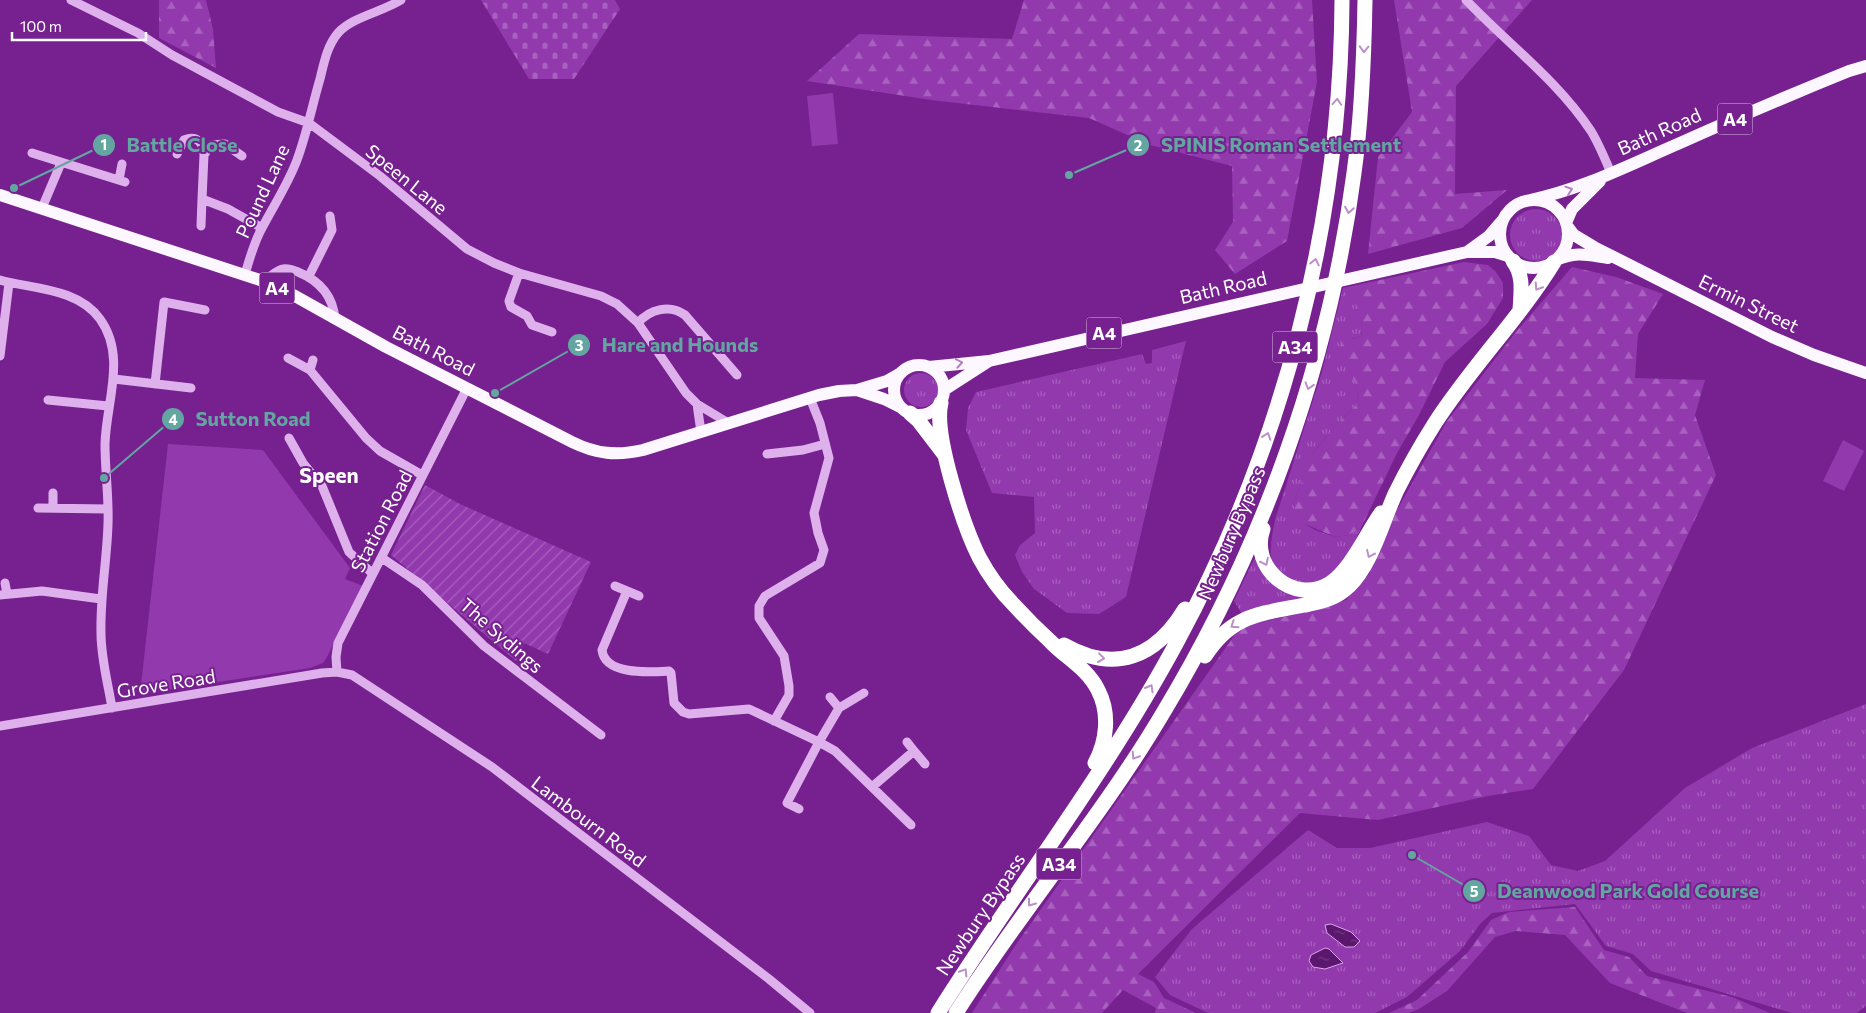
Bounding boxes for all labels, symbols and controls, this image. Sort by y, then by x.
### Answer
scale bar [12,10,146,42]
text: 100 m [20,17,62,35]
one-way arrow [1358,45,1369,53]
one-way arrow [1331,97,1342,105]
street label: Bath Road [1614,102,1704,160]
road number: A4 [1718,104,1752,134]
callout: Battle Close [91,127,248,162]
callout: SPINIS Roman Settlement [1126,128,1411,163]
text: Battle Close [126,132,238,156]
text: SPINIS Roman Settlement [1161,132,1401,156]
text: 1 [101,135,107,153]
text: 2 [1134,136,1142,154]
street label: Speen Lane [361,139,453,219]
street label: Pound Lane [230,140,294,242]
one-way arrow [1564,186,1572,196]
one-way arrow [1344,206,1354,215]
one-way arrow [1309,258,1320,267]
street label: Bath Road [1177,266,1269,308]
street label: Ermin Street [1695,269,1803,337]
road number: A4 [260,272,294,304]
one-way arrow [1535,281,1544,290]
road number: A4 [1086,317,1122,348]
street label: Bath Road [389,320,479,380]
callout: Hare and Hounds [567,328,768,363]
text: Hare and Hounds [602,332,758,356]
road number: A34 [1272,332,1318,362]
text: 3 [575,336,584,354]
one-way arrow [954,359,963,369]
one-way arrow [1305,381,1315,389]
callout: Sutton Road [160,402,320,437]
text: Sutton Road [196,406,310,430]
text: 4 [168,410,178,428]
one-way arrow [1262,432,1272,441]
district label: Speen [299,462,359,487]
street label: Newbury Bypass [1193,463,1269,603]
street label: Station Road [345,466,417,576]
one-way arrow [1366,548,1376,557]
one-way arrow [1259,557,1269,566]
street label: The Sydings [456,593,548,677]
one-way arrow [1230,619,1240,628]
one-way arrow [1097,652,1105,663]
street label: Grove Road [115,664,217,702]
one-way arrow [1144,685,1154,694]
one-way arrow [1132,751,1141,760]
street label: Lambourn Road [527,771,651,871]
street label: Newbury Bypass [931,848,1029,980]
road number: A34 [1036,849,1082,880]
callout: Deanwood Park Gold Course [1462,874,1769,909]
text: Deanwood Park Gold Course [1497,878,1759,902]
text: 5 [1470,882,1479,900]
one-way arrow [1028,897,1037,907]
one-way arrow [958,968,968,977]

